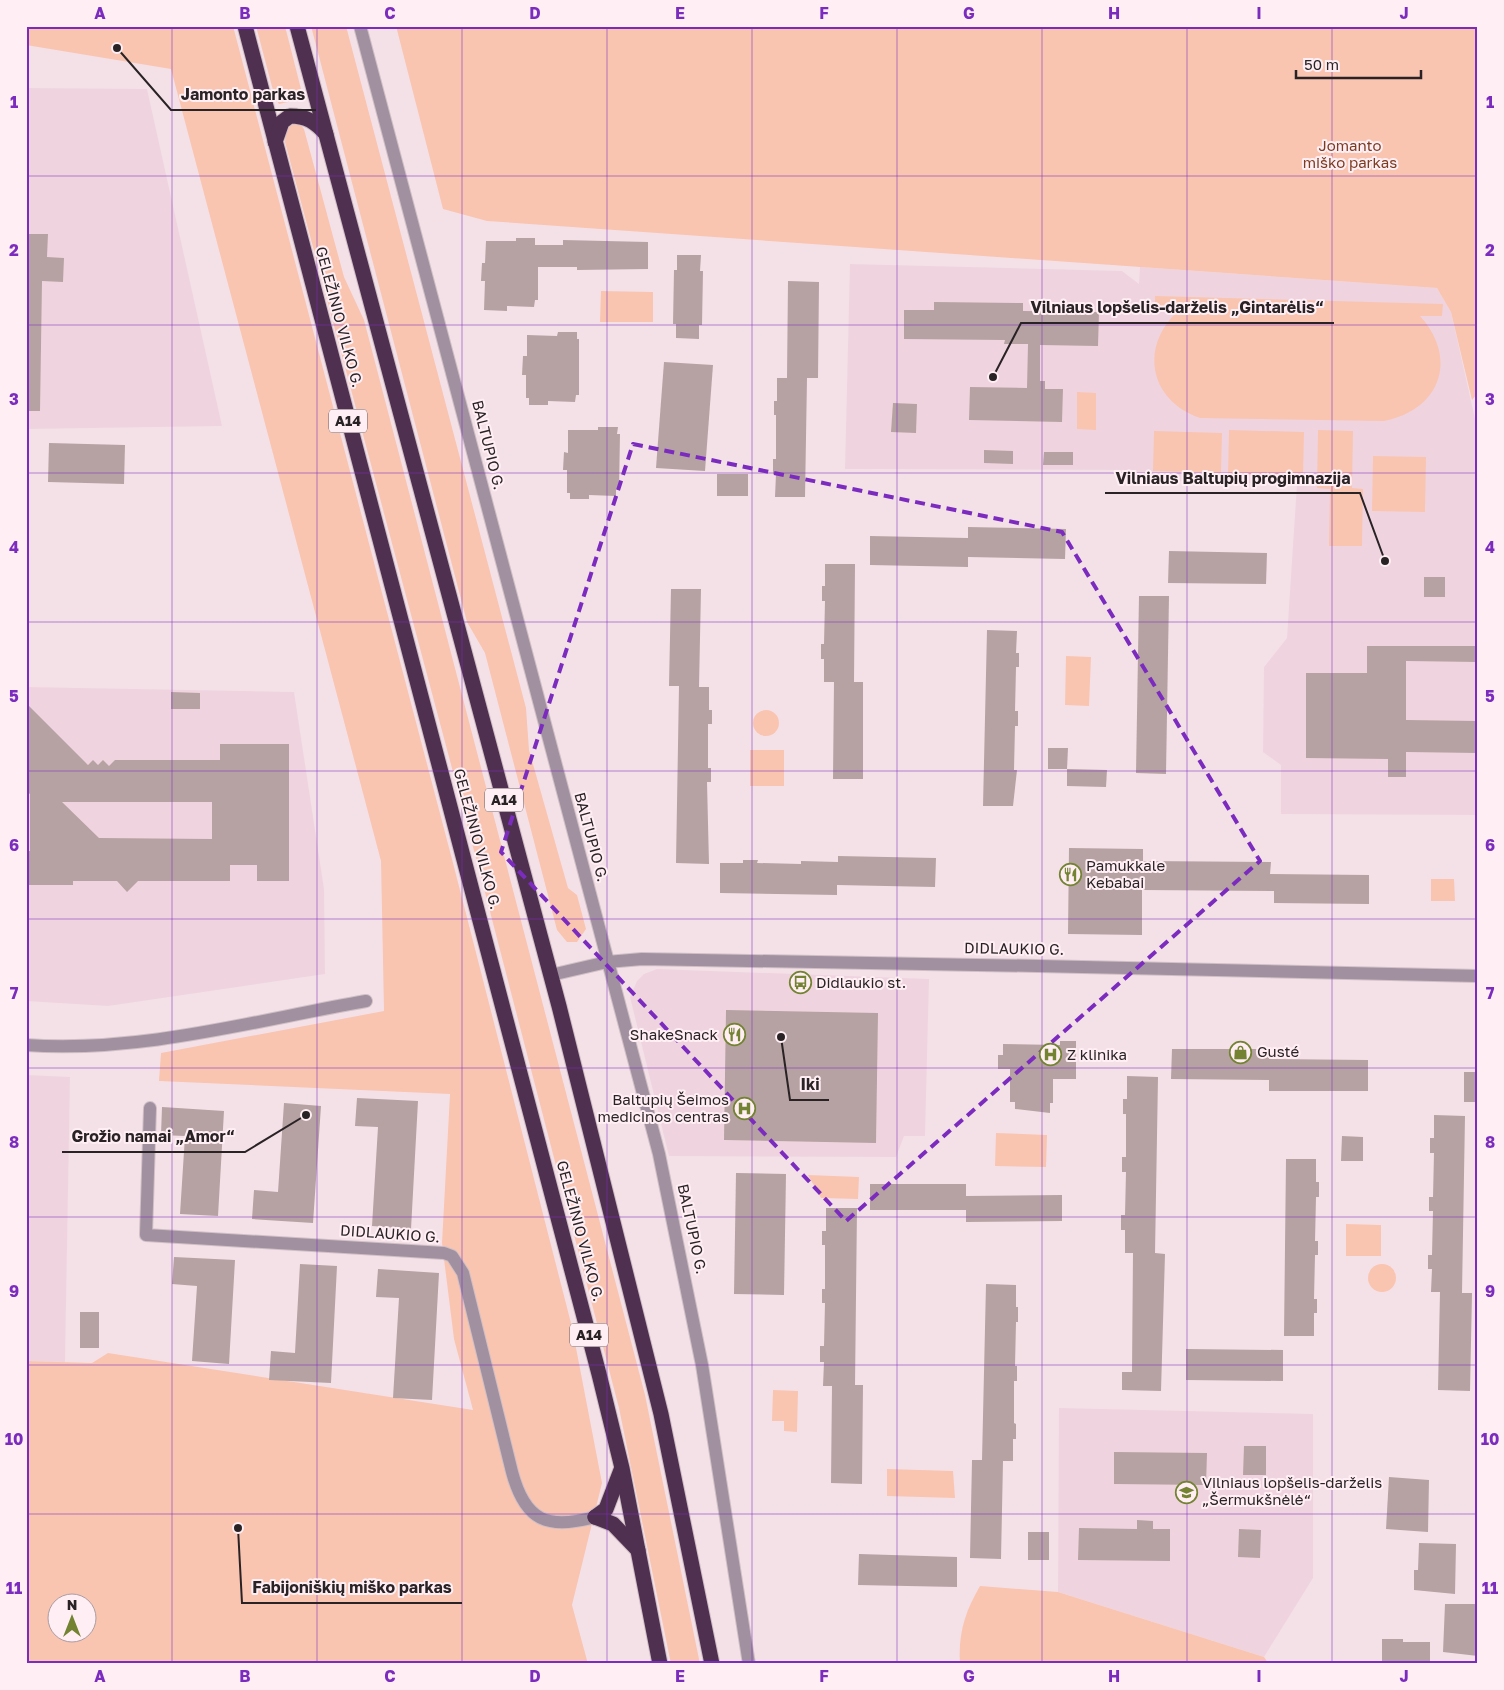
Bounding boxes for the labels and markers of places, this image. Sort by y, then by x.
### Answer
callout: Jamonto parkas [171,79,316,110]
callout: Vilniaus lopšelis-darželis „Gintarėlis“ [1021,292,1334,323]
callout: Vilniaus Baltupių progimnazija [1105,462,1360,493]
place label: Pamukkale Kebabai [1086,856,1165,891]
restaurant icon: Pamukkale Kebabai [1058,863,1082,887]
bus stop icon: Didlaukio st. [788,971,812,995]
place label: Didlaukio st. [816,973,906,991]
restaurant icon: ShakeSnack [722,1023,746,1047]
place label: ShakeSnack [630,1025,719,1043]
shop icon: Gusté [1229,1040,1253,1064]
place label: Gusté [1257,1042,1300,1060]
hospital icon: Z klinika [1039,1043,1063,1067]
place label: Z klinika [1067,1045,1127,1063]
callout: Iki [790,1069,829,1100]
place label: Baltupių Šeimos medicinos centras [598,1090,729,1125]
hospital icon: Baltupių Šeimos medicinos centras [733,1097,757,1121]
callout: Grožio namai „Amor“ [62,1121,245,1152]
place label: Vilniaus lopšelis-darželis „Šermukšnėlė“ [1202,1473,1382,1508]
school or university icon: Vilniaus lopšelis-darželis „Šermukšnėlė“ [1174,1480,1198,1504]
callout: Fabijoniškių miško parkas [242,1572,462,1603]

